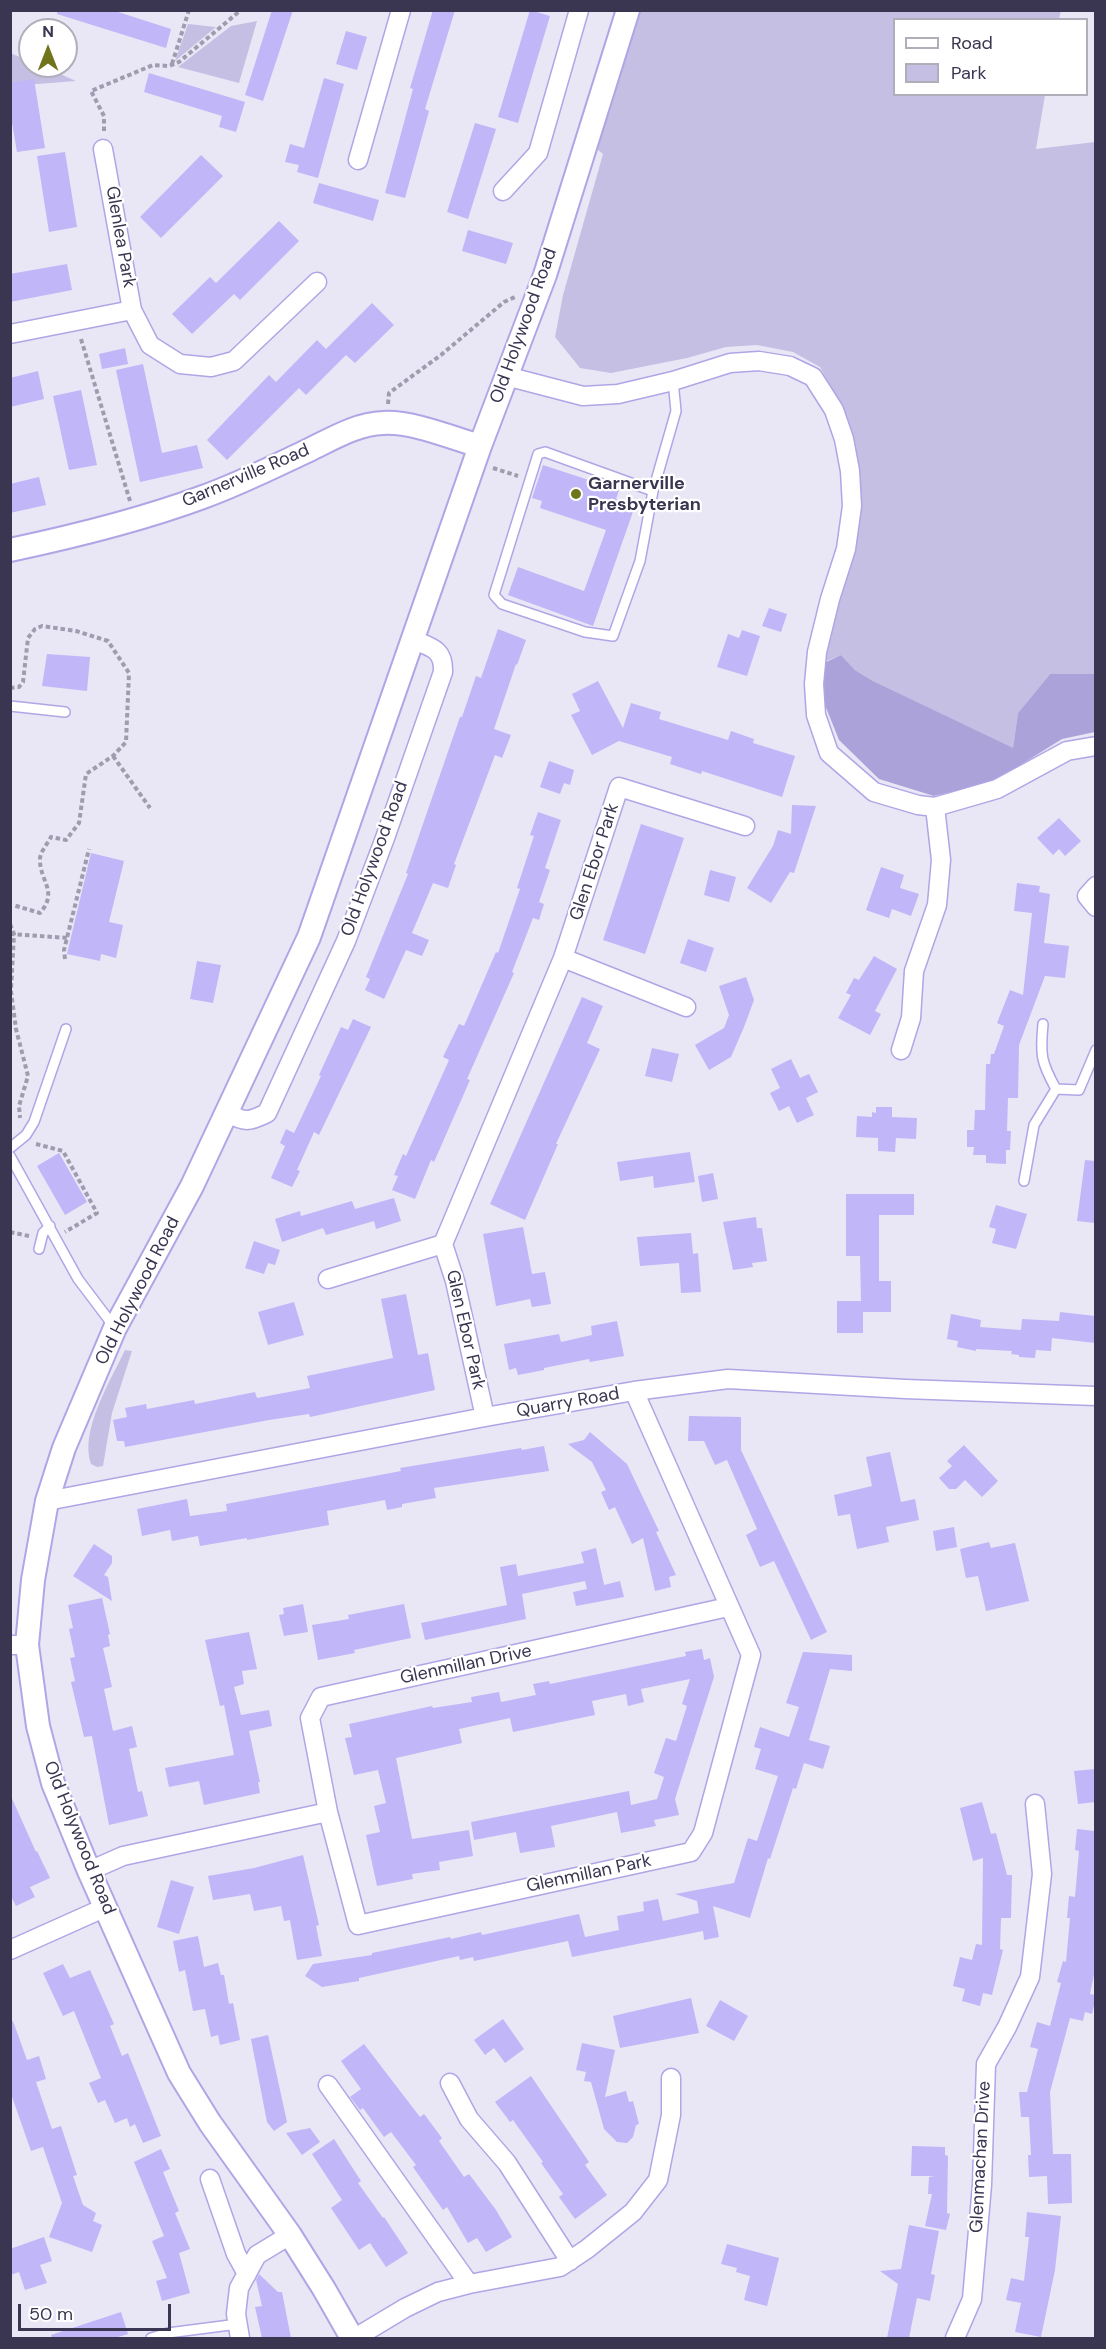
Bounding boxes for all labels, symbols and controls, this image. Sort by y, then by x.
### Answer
north arrow [18,18,78,78]
legend [893,18,1088,96]
text: N [42,21,54,42]
text: Road [951,31,993,55]
text: Park [951,61,987,85]
street label: Glenlea Park [100,185,140,289]
street label: Old Holywood Road [486,245,562,407]
street label: Garnerville Road [179,439,313,513]
place label: Garnerville Presbyterian [588,473,701,516]
marker: Garnerville Presbyterian [569,487,583,501]
street label: Old Holywood Road [337,778,413,940]
street label: Glen Ebor Park [566,801,624,923]
street label: Old Holywood Road [91,1213,185,1369]
street label: Glen Ebor Park [441,1268,489,1392]
street label: Quarry Road [515,1383,621,1423]
street label: Glenmillan Drive [398,1640,534,1690]
street label: Old Holywood Road [38,1758,120,1918]
street label: Glenmillan Park [525,1850,653,1898]
street label: Glenmachan Drive [966,2080,996,2234]
scale bar [21,2292,174,2330]
text: 50 m [29,2302,73,2326]

